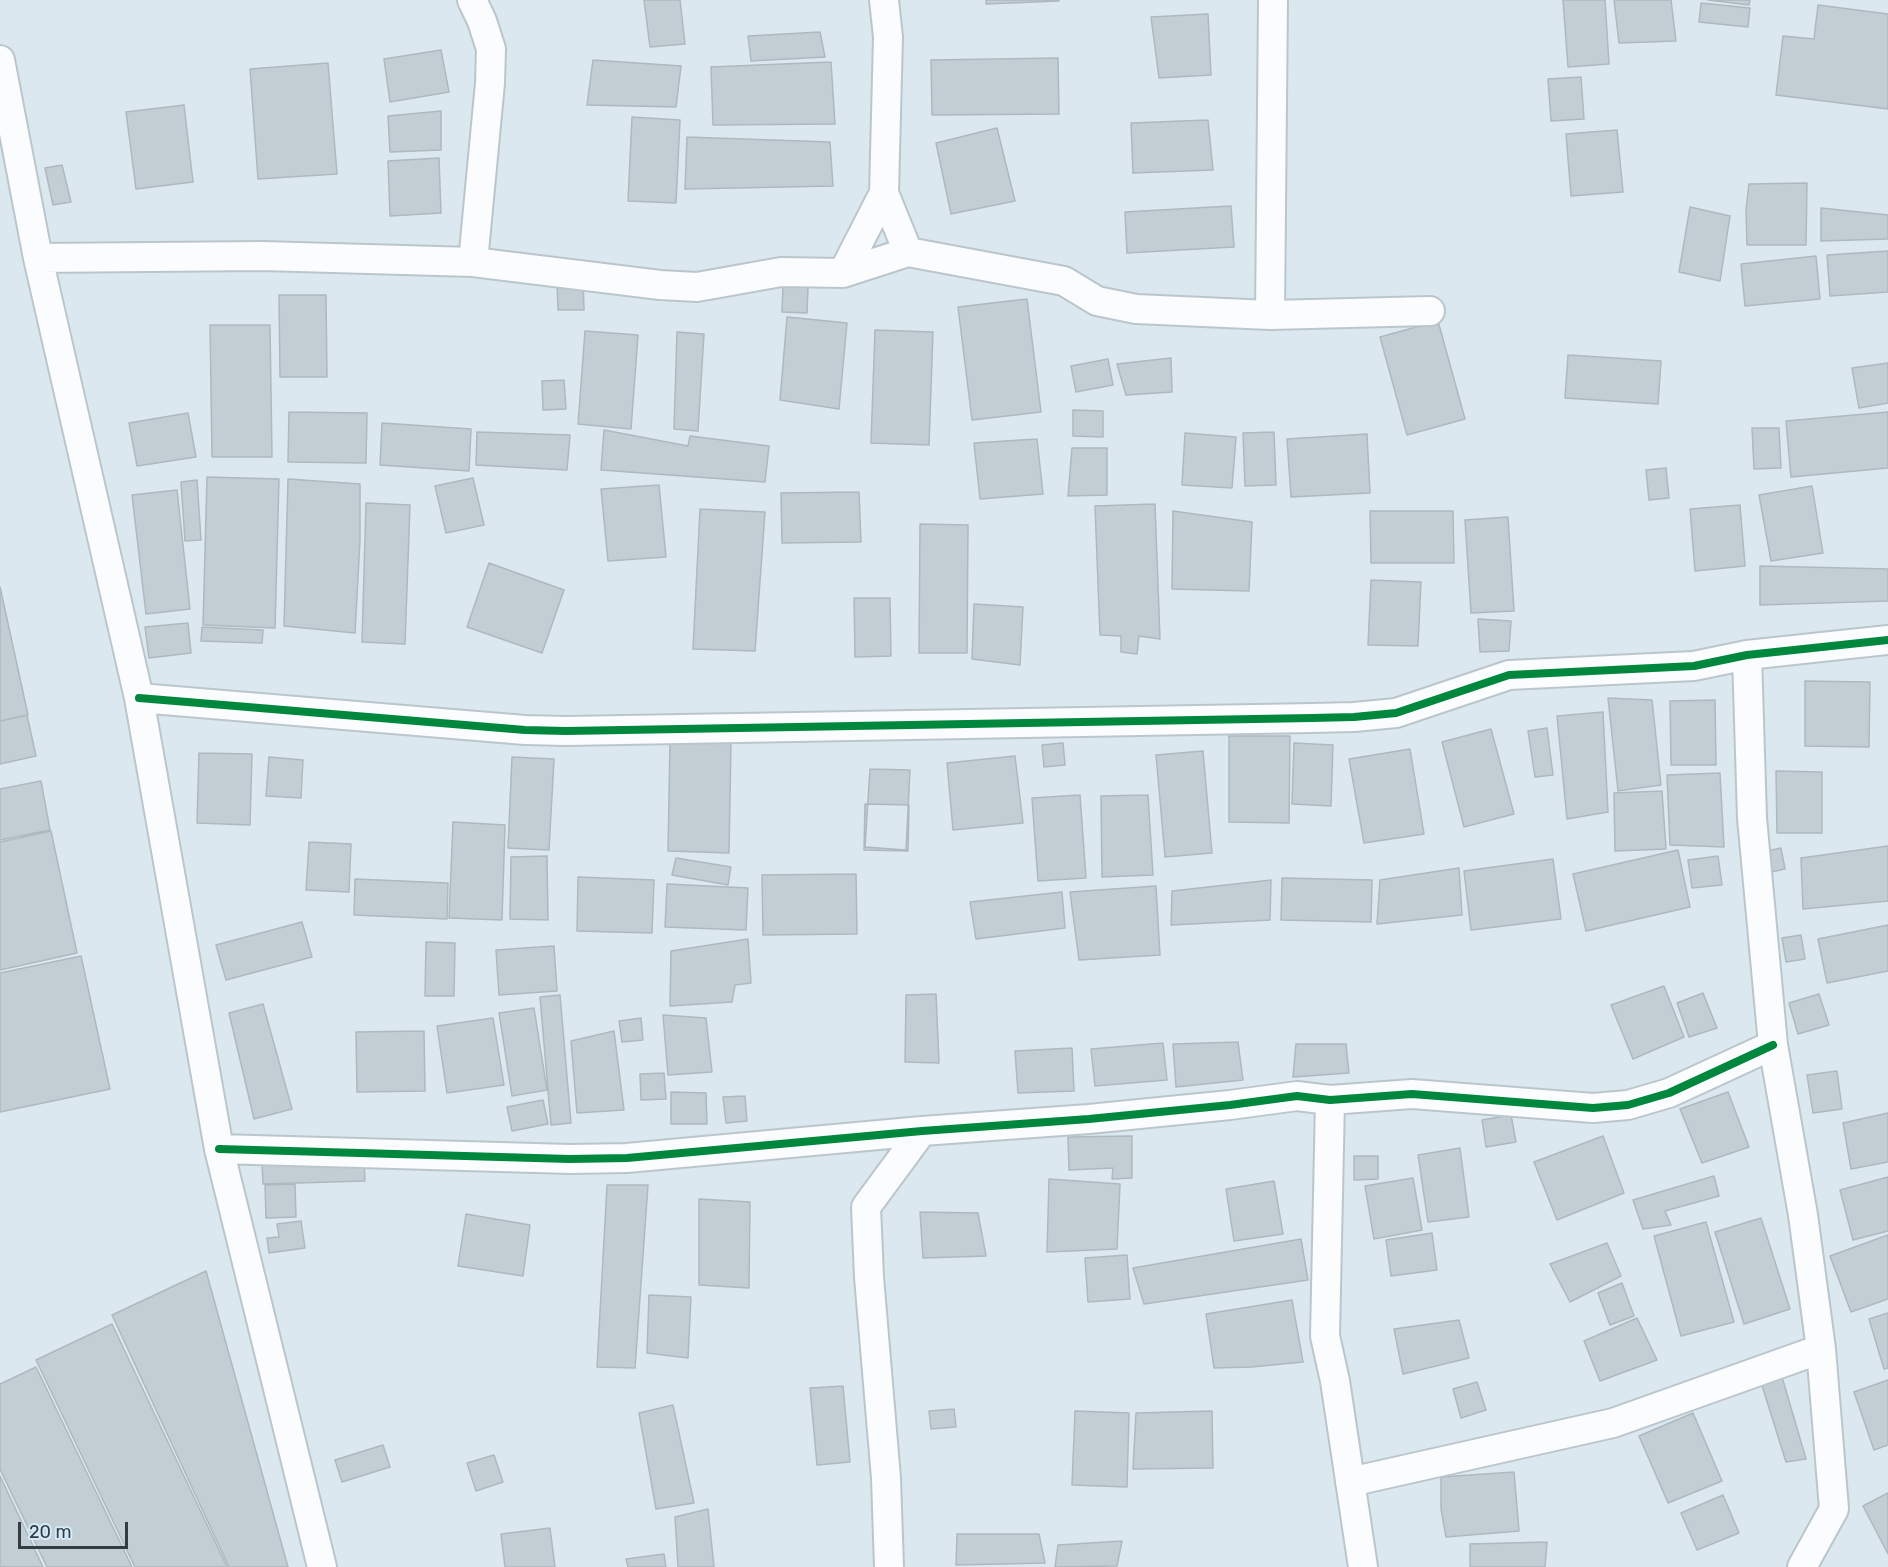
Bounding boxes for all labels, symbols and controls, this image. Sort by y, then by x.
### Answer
scale bar [21,1510,130,1548]
text: 20 m [29,1521,71,1543]

